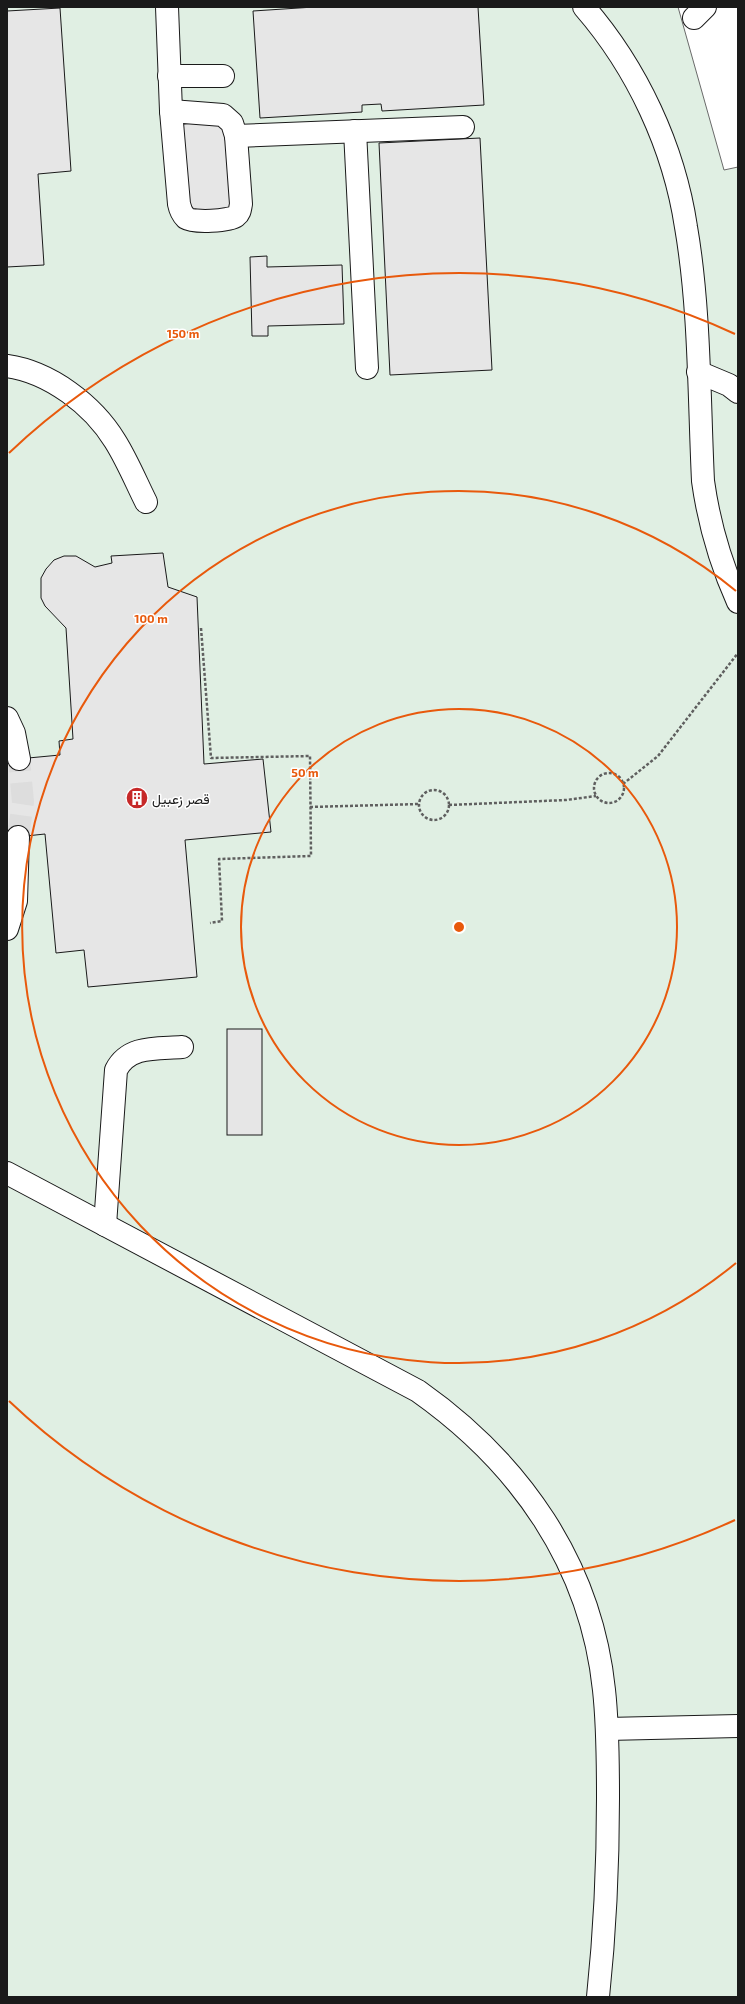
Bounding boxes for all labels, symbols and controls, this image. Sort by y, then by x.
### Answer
text: 150 m [167,326,199,340]
text: 100 m [134,611,168,625]
text: 50 m [291,765,319,779]
building icon: قصر زعبيل [124,785,150,811]
place label: قصر زعبيل [152,790,210,808]
centre of rings [452,920,466,934]

